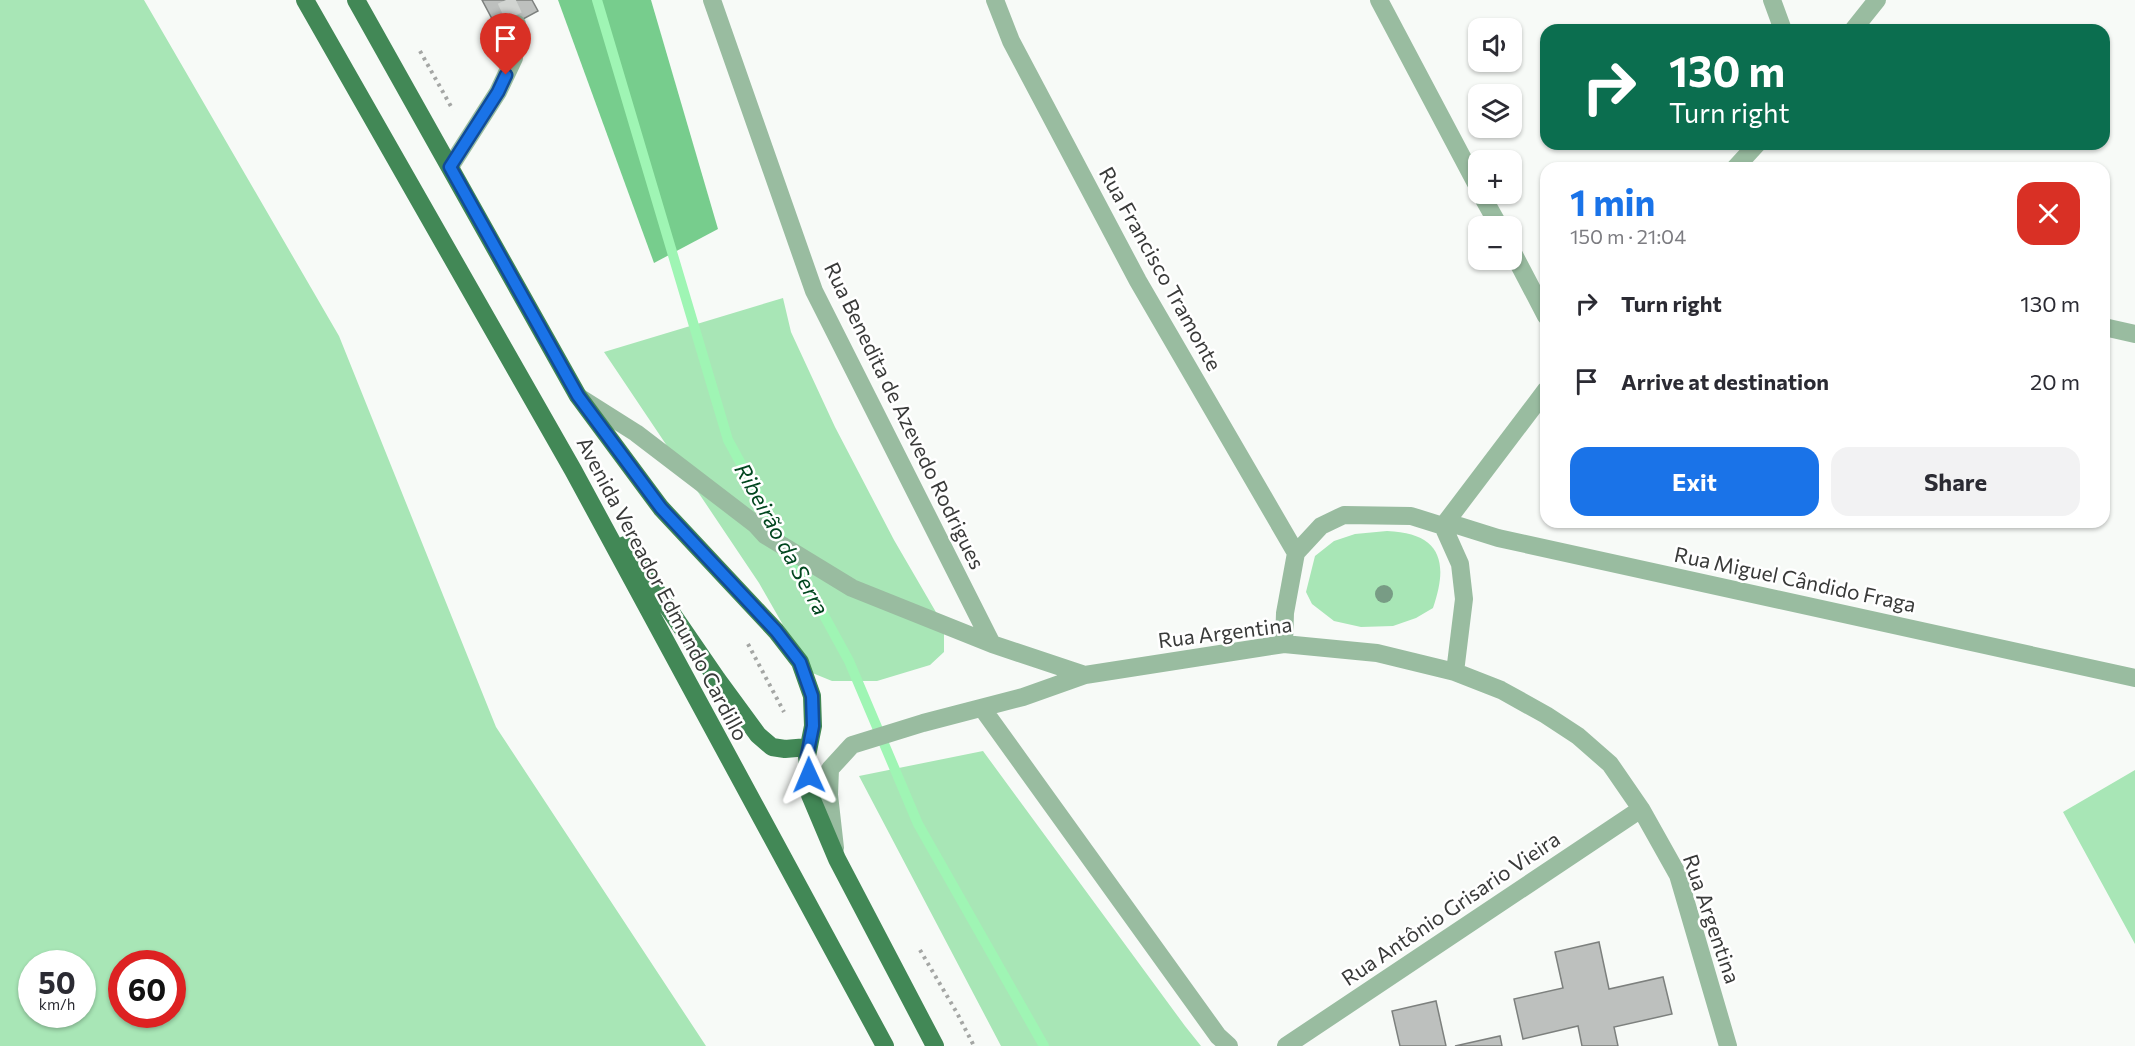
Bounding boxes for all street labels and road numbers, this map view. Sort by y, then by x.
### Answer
street label: Rua Francisco Tramonte [1095,162,1228,375]
street label: Rua Benedita de Azevedo Rodrigues [820,258,991,573]
street label: Avenida Vereador Edmundo Cardillo [572,432,754,744]
street label: Rua Miguel Cândido Fraga [1672,541,1918,616]
street label: Rua Argentina [1156,611,1293,652]
street label: Rua Antônio Grisario Vieira [1336,825,1564,990]
street label: Rua Argentina [1679,851,1746,986]

